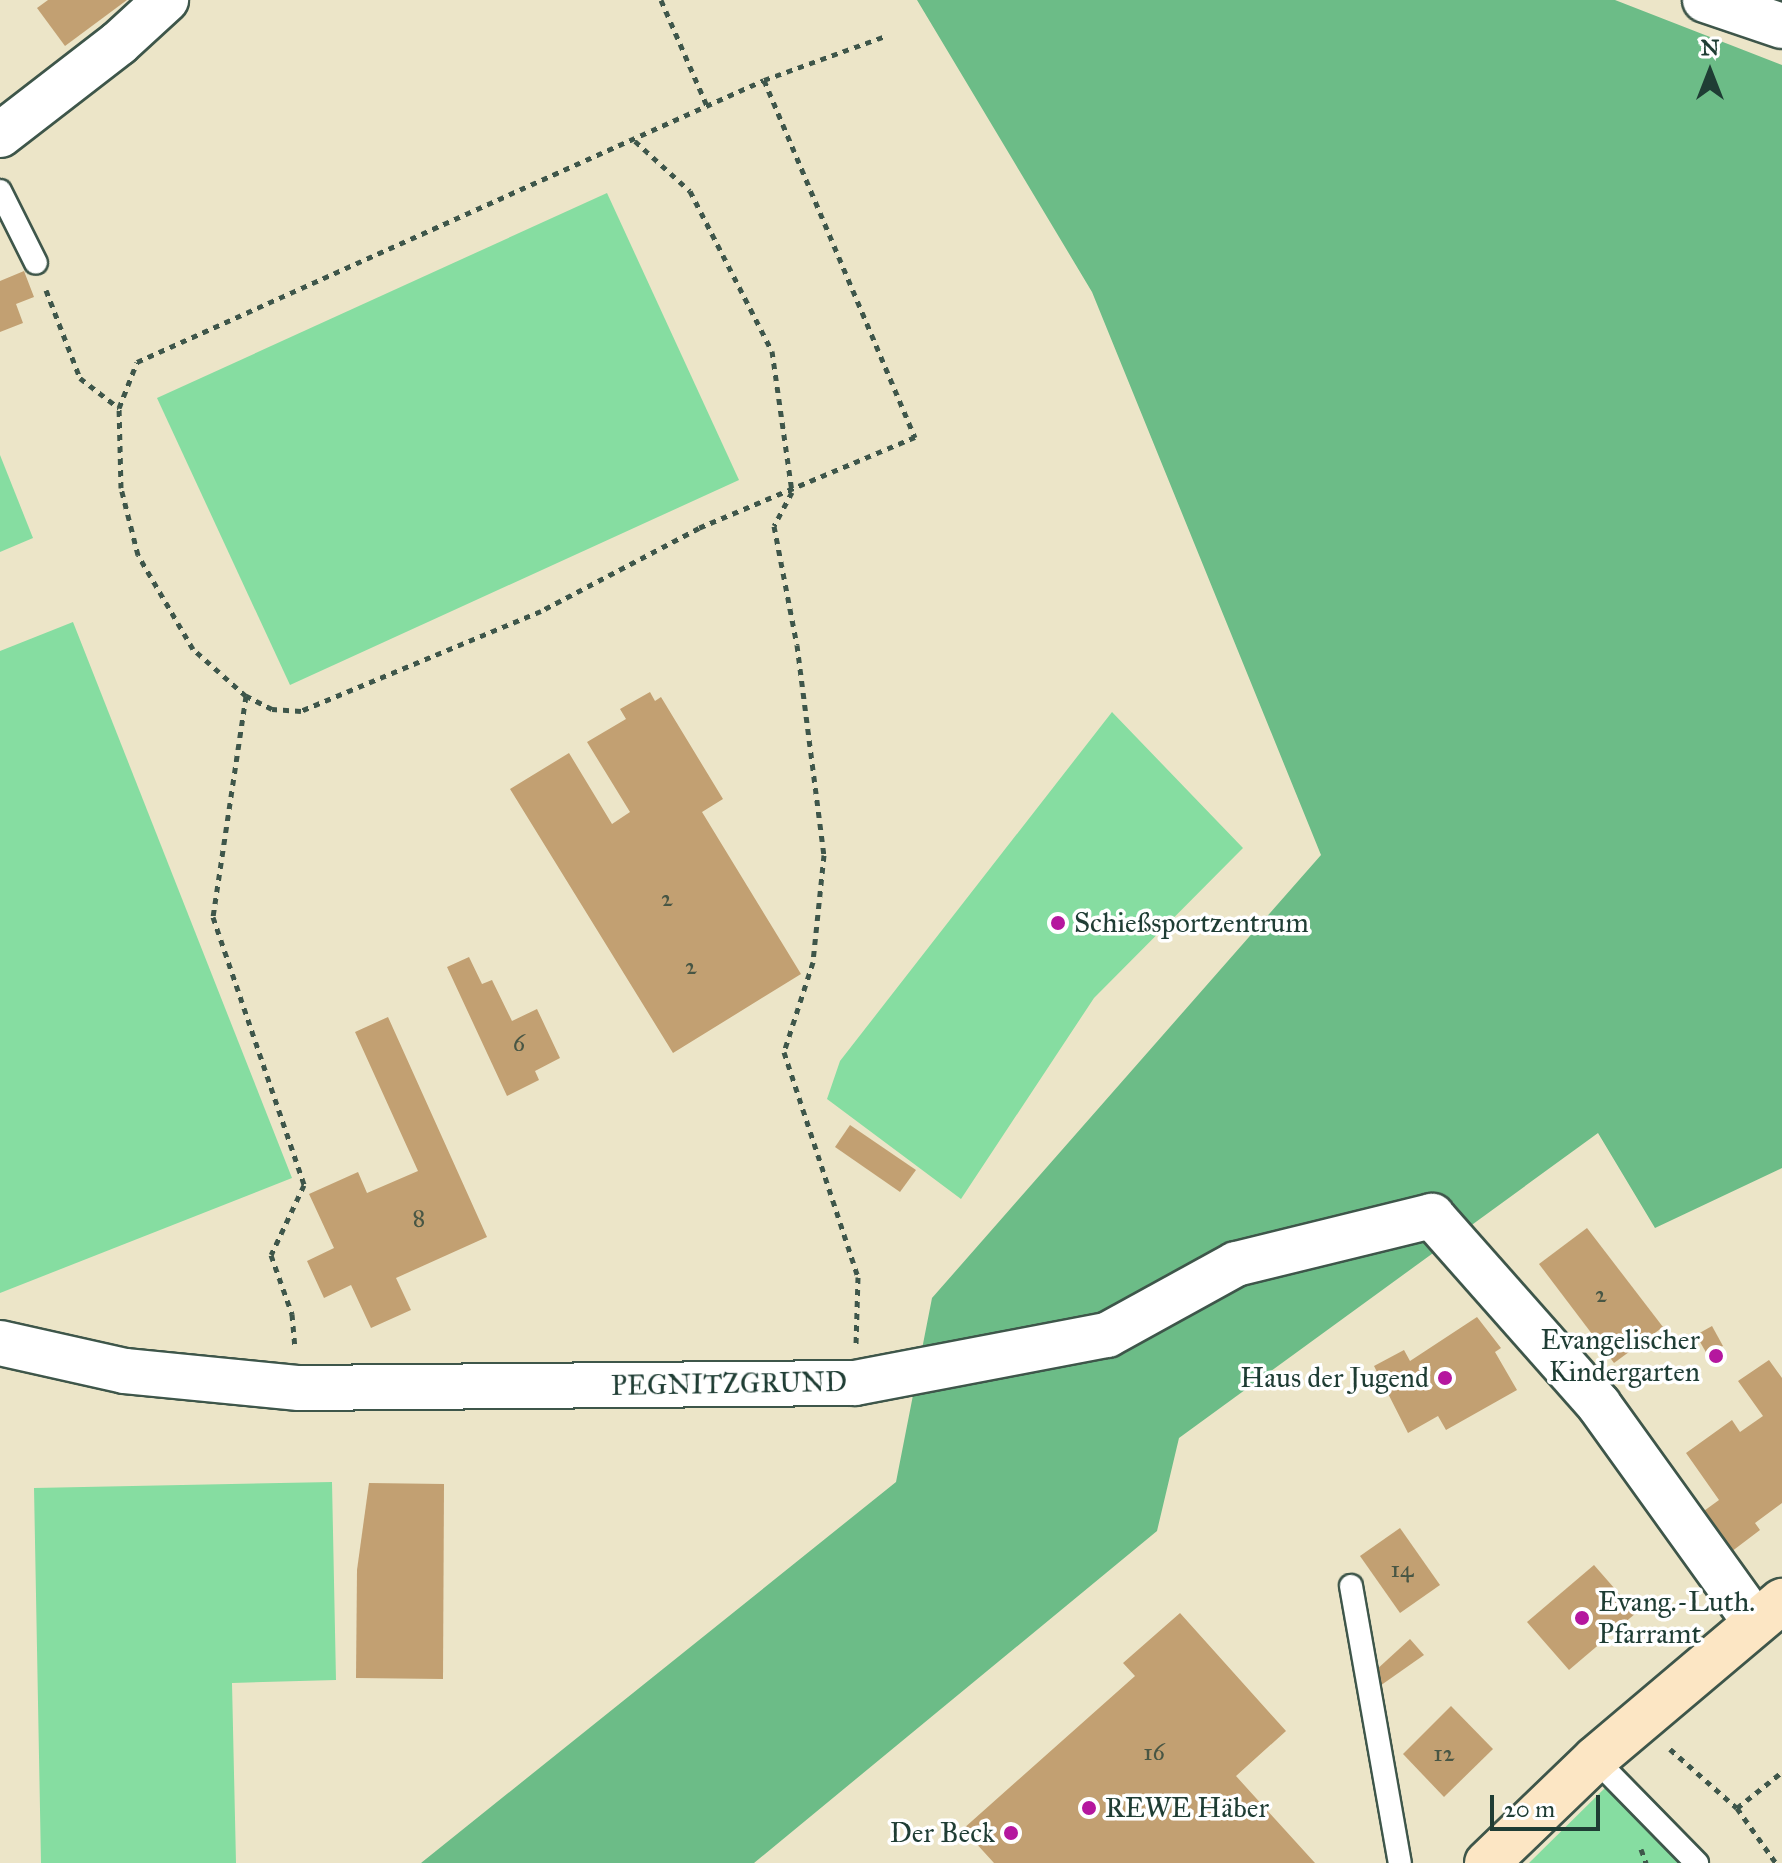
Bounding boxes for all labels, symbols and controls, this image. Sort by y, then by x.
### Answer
north arrow [1670,32,1750,112]
text: N [1701,34,1719,61]
house number: 2 [661,885,673,913]
place label: Schießsportzentrum [1074,906,1309,940]
marker: Schießsportzentrum [1049,914,1067,932]
house number: 2 [685,953,697,981]
house number: 6 [513,1030,525,1058]
house number: 8 [413,1205,425,1233]
house number: 2 [1595,1281,1607,1309]
place label: Evangelischer Kindergarten [1541,1323,1700,1389]
marker: Evangelischer Kindergarten [1707,1347,1725,1365]
place label: Haus der Jugend [1240,1361,1429,1395]
street label: PEGNITZGRUND [611,1365,847,1403]
marker: Haus der Jugend [1436,1369,1454,1387]
house number: 14 [1391,1556,1413,1584]
place label: Evang.-Luth. Pfarramt [1598,1585,1755,1651]
marker: Evang.-Luth. Pfarramt [1573,1609,1591,1627]
house number: 16 [1143,1739,1165,1767]
house number: 12 [1433,1740,1455,1768]
scale bar [1494,1779,1604,1829]
place label: REWE Häber [1105,1791,1269,1825]
text: 20 m [1504,1794,1555,1824]
marker: REWE Häber [1080,1799,1098,1817]
place label: Der Beck [890,1816,995,1850]
marker: Der Beck [1002,1824,1020,1842]

